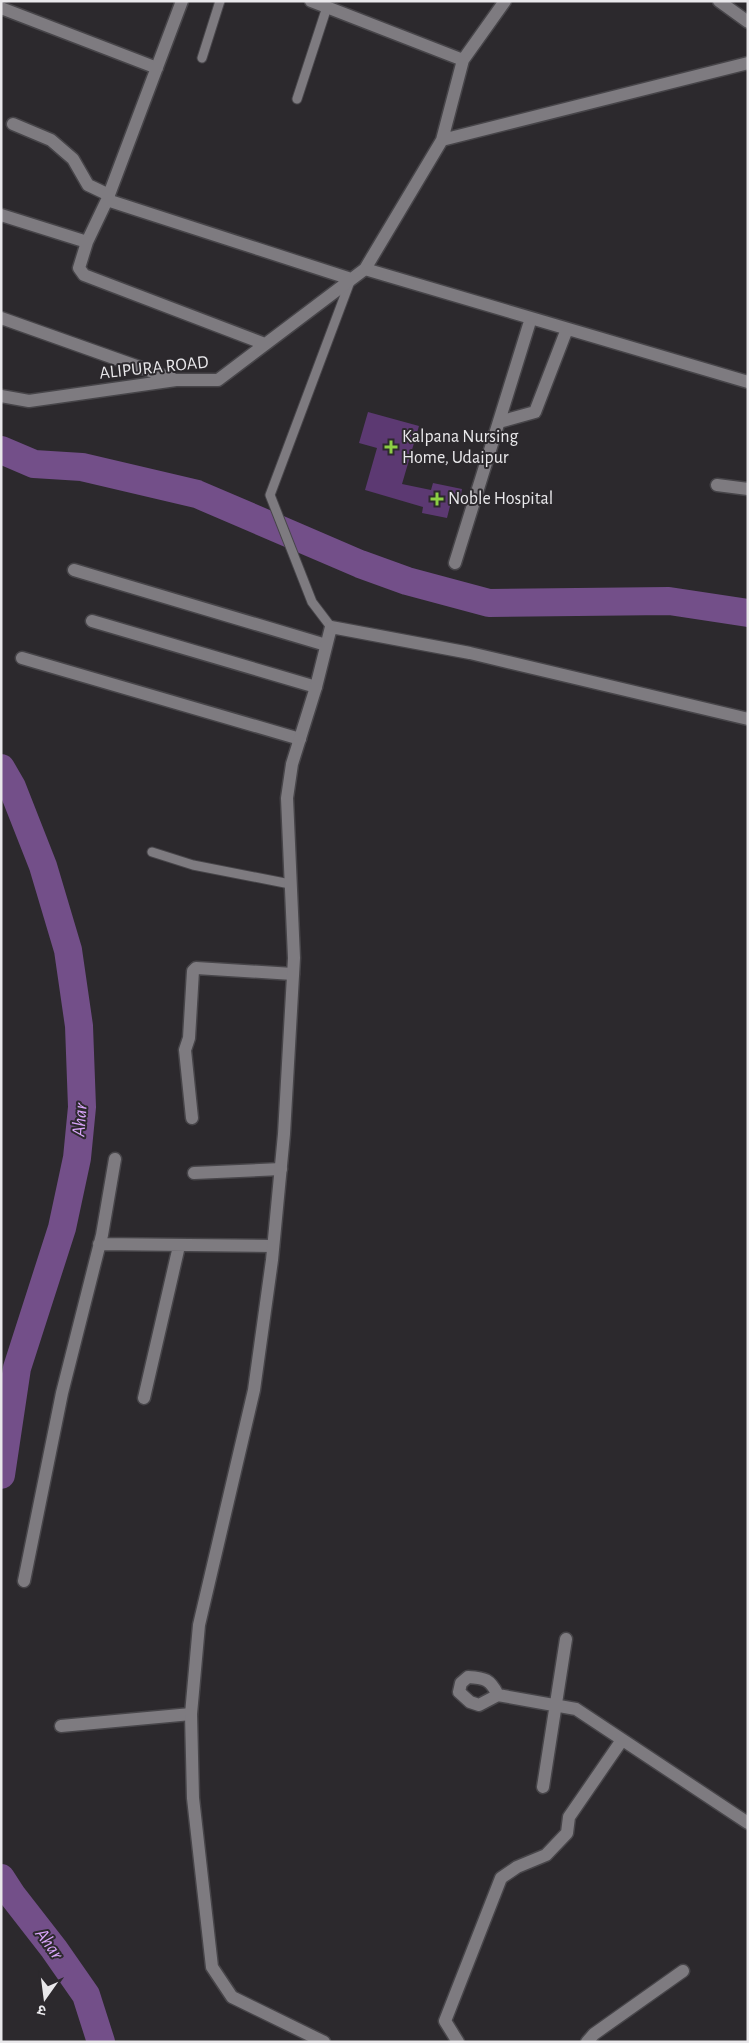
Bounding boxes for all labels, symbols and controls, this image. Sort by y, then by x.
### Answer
street label: ALIPURA ROAD [98,353,210,383]
place label: Kalpana Nursing Home, Udaipur [402,428,519,467]
marker: Kalpana Nursing Home, Udaipur [384,440,398,454]
place label: Noble Hospital [448,490,553,508]
marker: Noble Hospital [430,492,444,506]
water label: Ahar [69,1102,91,1138]
water label: Ahar [31,1924,67,1964]
north arrow [20,1973,70,2023]
text: उ [36,2002,48,2017]

